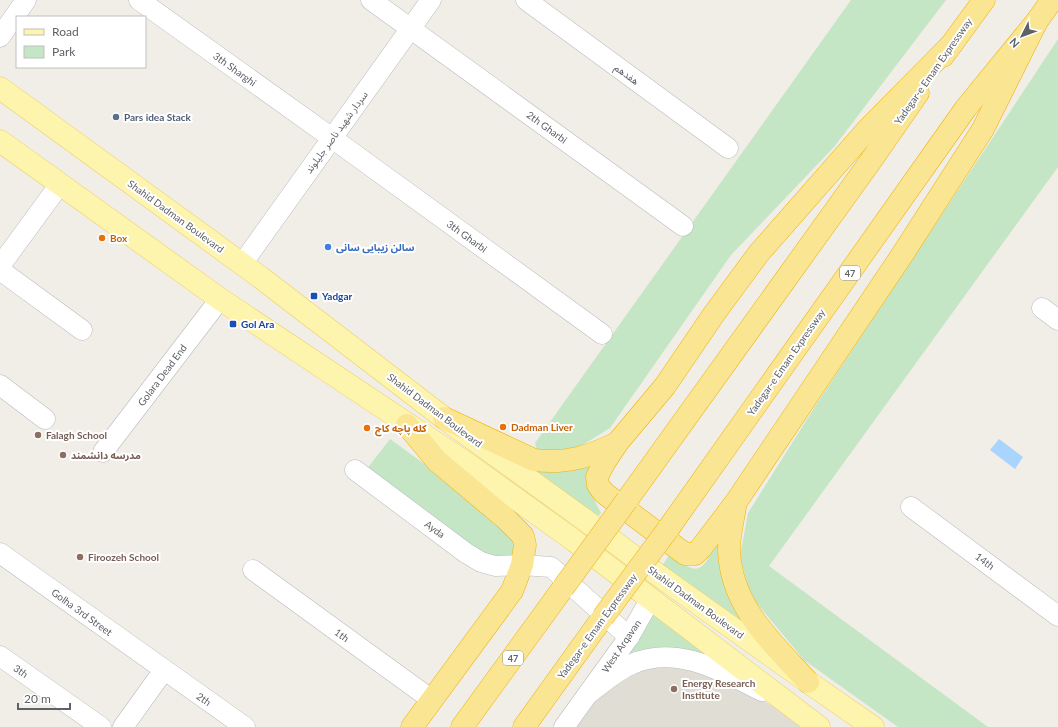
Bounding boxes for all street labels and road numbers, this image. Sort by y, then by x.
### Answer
street label: Yadegar-e Emam Expressway [892,15,975,127]
street label: 3th Sharghi [211,49,259,89]
street label: هفدهم [611,61,642,89]
street label: سردار شهید ناصر جلیلوند [302,88,371,176]
street label: 2th Gharbi [524,108,570,146]
street label: Shahid Dadman Boulevard [126,177,226,255]
street label: 3th Gharbi [444,217,490,255]
road number: 47 [840,266,860,280]
street label: Yadegar-e Emam Expressway [745,306,828,418]
street label: Golara Dead End [135,342,189,408]
street label: Shahid Dadman Boulevard [385,370,485,450]
street label: Ayda [423,518,447,540]
street label: 14th [973,550,997,572]
street label: Shahid Dadman Boulevard [646,563,746,641]
street label: Yadegar-e Emam Expressway [555,570,640,681]
street label: Golha 3rd Street [49,586,115,638]
street label: West Arqavan [599,617,643,675]
street label: 1th [332,626,352,644]
road number: 47 [503,651,523,665]
street label: 3th [11,662,31,680]
street label: 2th [194,690,214,708]

